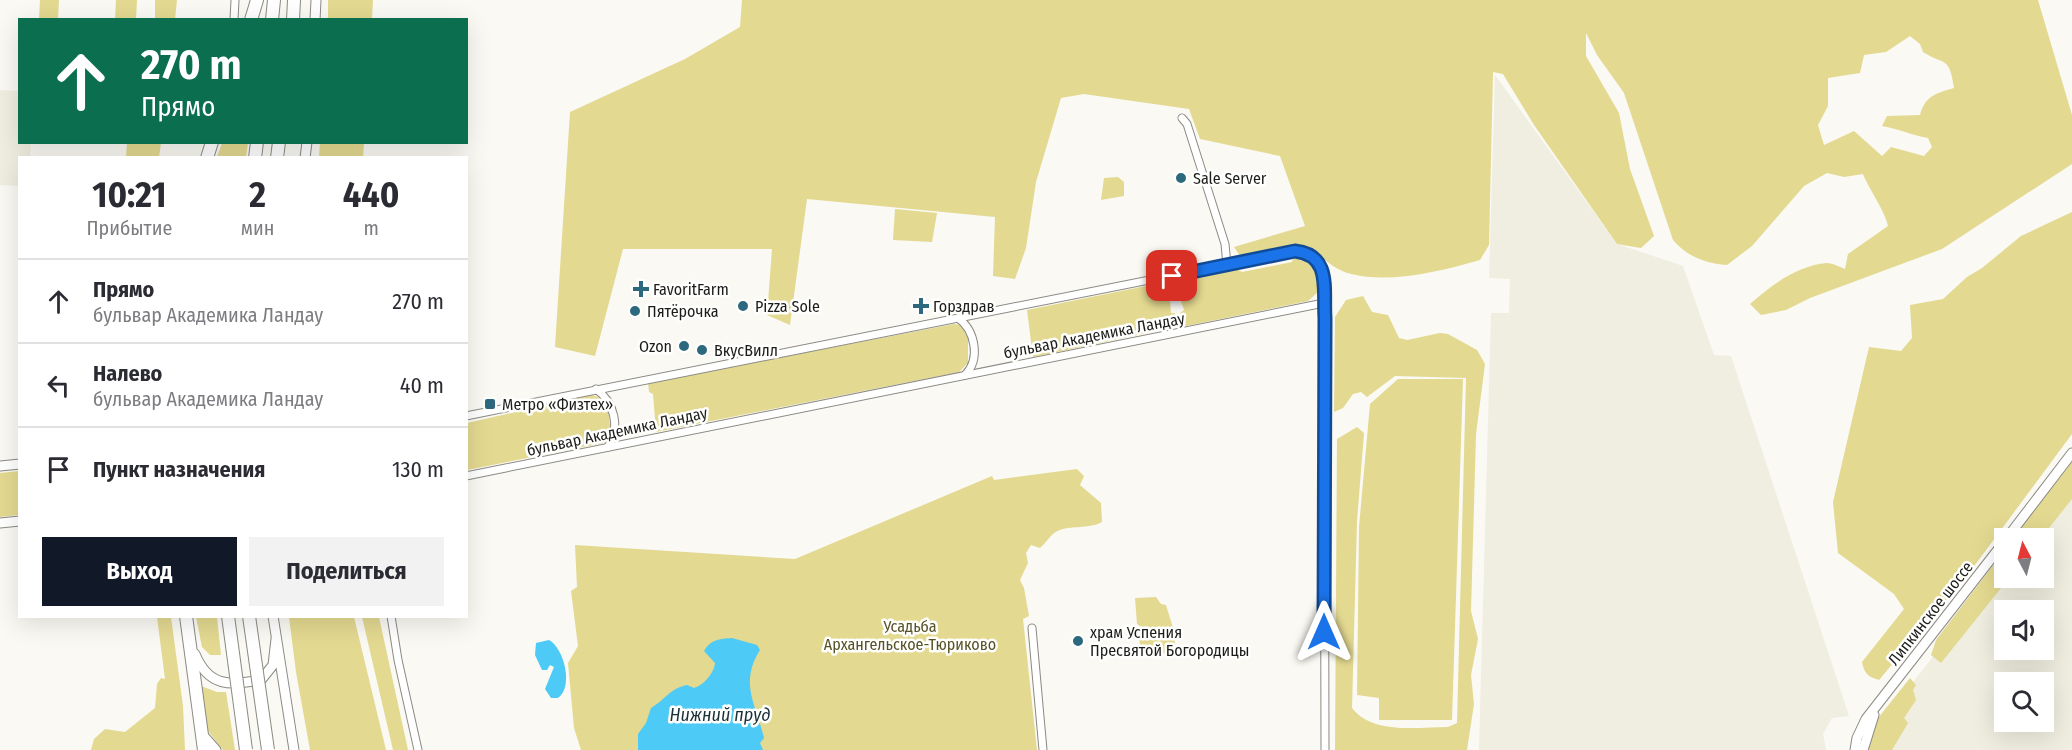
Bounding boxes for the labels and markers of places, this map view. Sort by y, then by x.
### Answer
place label: Sale Server [1193,169,1267,188]
marker: Sale Server [1174,171,1188,185]
pin [1146,250,1197,301]
place label: FavoritFarm [653,280,729,299]
marker: FavoritFarm [634,282,648,296]
place label: Pizza Sole [755,297,820,316]
place label: Горздрав [933,297,995,316]
marker: Pizza Sole [736,299,750,313]
marker: Горздрав [914,299,928,313]
place label: Пятёрочка [647,302,719,321]
marker: Пятёрочка [628,304,642,318]
place label: Ozon [639,337,672,356]
marker: Ozon [677,339,691,353]
place label: ВкусВилл [714,341,778,360]
marker: ВкусВилл [695,343,709,357]
place label: Метро «Физтех» [502,395,613,414]
marker: Метро «Физтех» [483,397,497,411]
place label: храм Успения Пресвятой Богородицы [1090,623,1249,660]
marker: храм Успения Пресвятой Богородицы [1071,634,1085,648]

